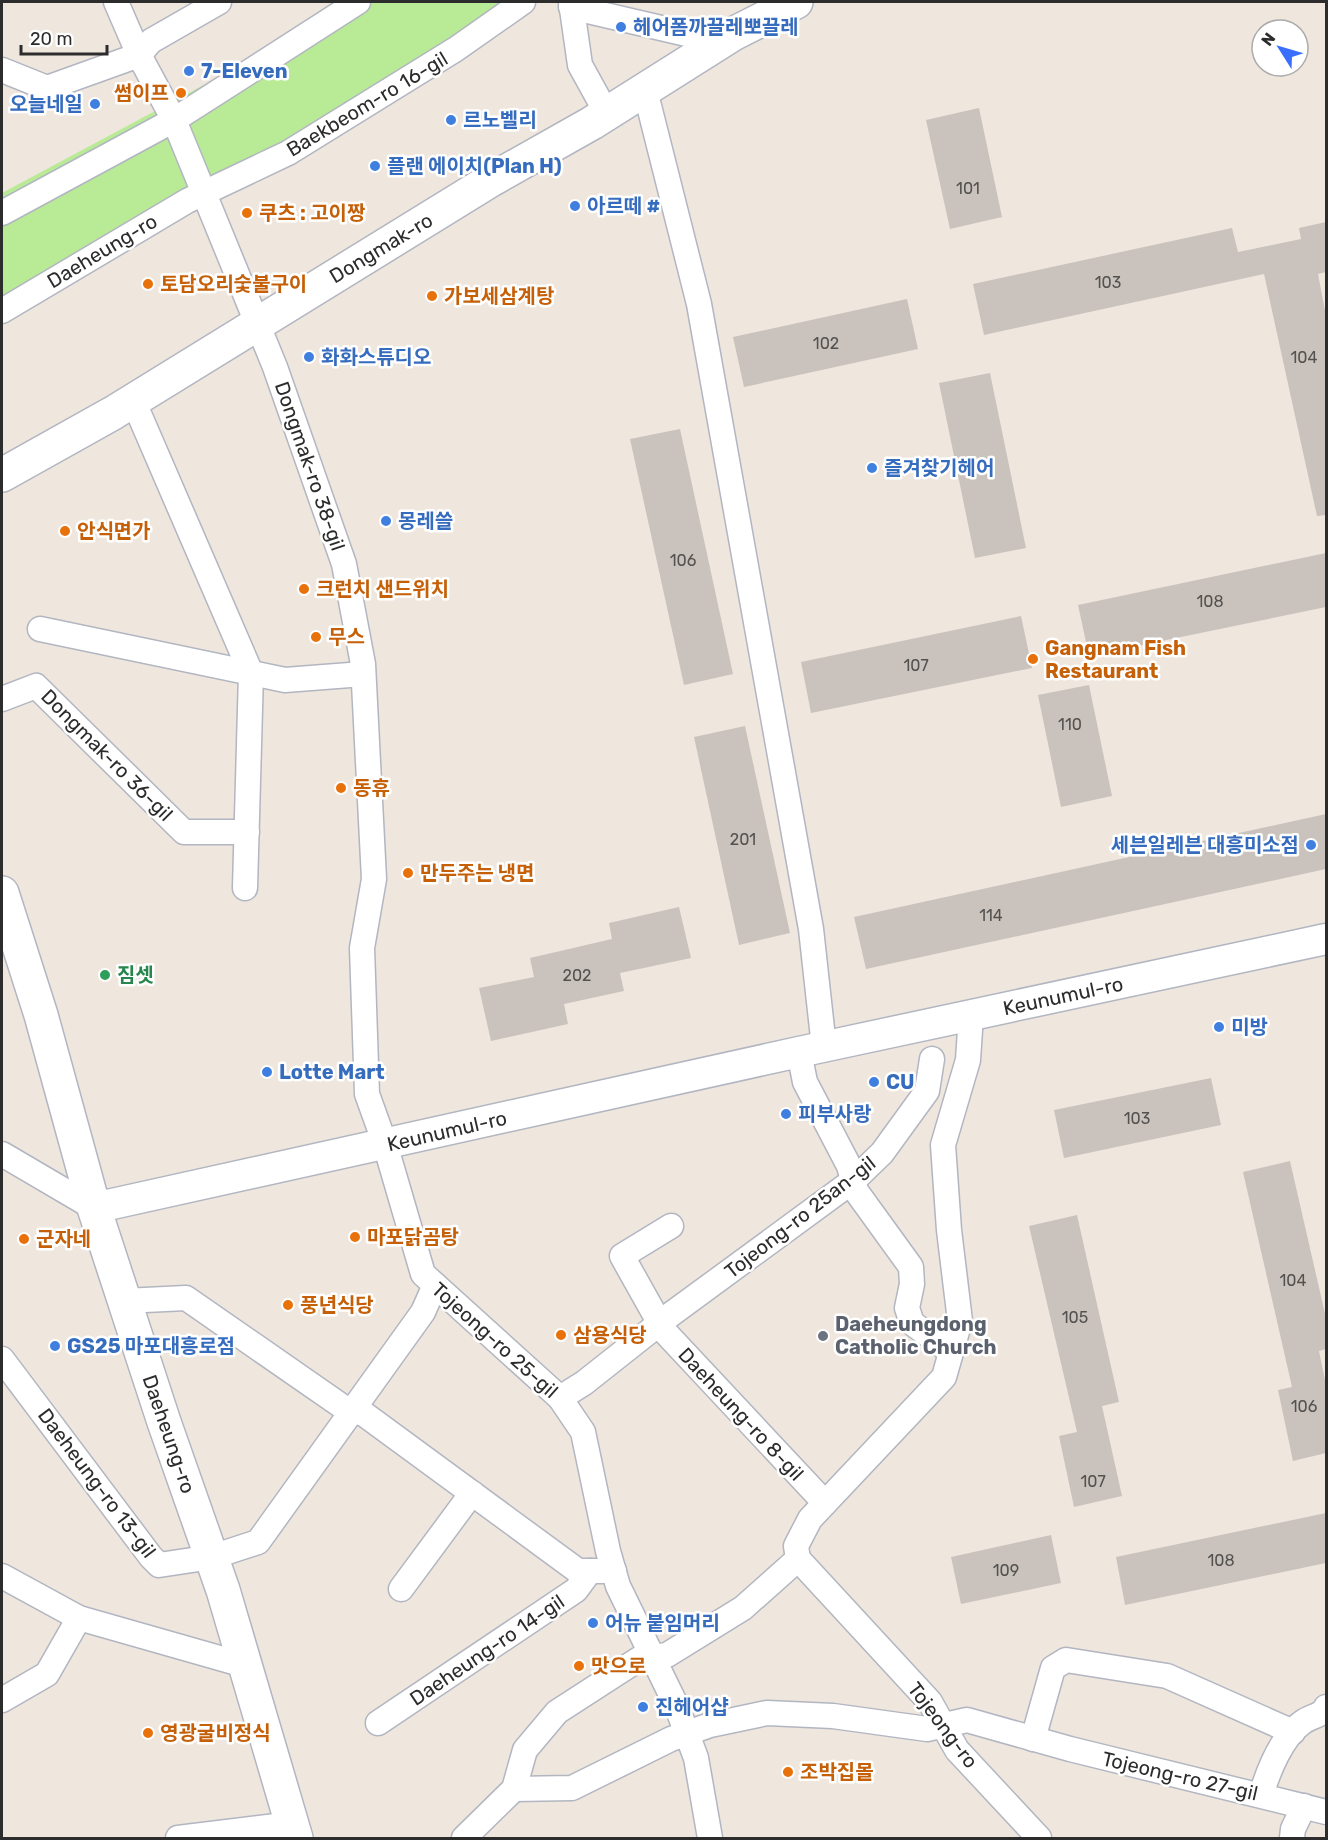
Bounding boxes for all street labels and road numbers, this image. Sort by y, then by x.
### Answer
street label: Baekbeom-ro 16-gil [282,46,452,162]
street label: Dongmak-ro [325,208,437,288]
street label: Daeheung-ro [43,209,161,293]
street label: Dongmak-ro 38-gil [270,378,350,554]
street label: Dongmak-ro 36-gil [36,684,178,826]
street label: Keunumul-ro [1001,972,1125,1020]
street label: Keunumul-ro [385,1106,509,1156]
street label: Tojeong-ro 25an-gil [720,1151,880,1283]
street label: Tojeong-ro 25-gil [427,1277,563,1403]
street label: Daeheung-ro 8-gil [673,1343,809,1485]
street label: Daeheung-ro [137,1371,201,1497]
street label: Daeheung-ro 13-gil [33,1404,161,1562]
street label: Daeheung-ro 14-gil [405,1589,569,1711]
street label: Tojeong-ro [903,1677,983,1773]
street label: Tojeong-ro 27-gil [1100,1746,1260,1806]

